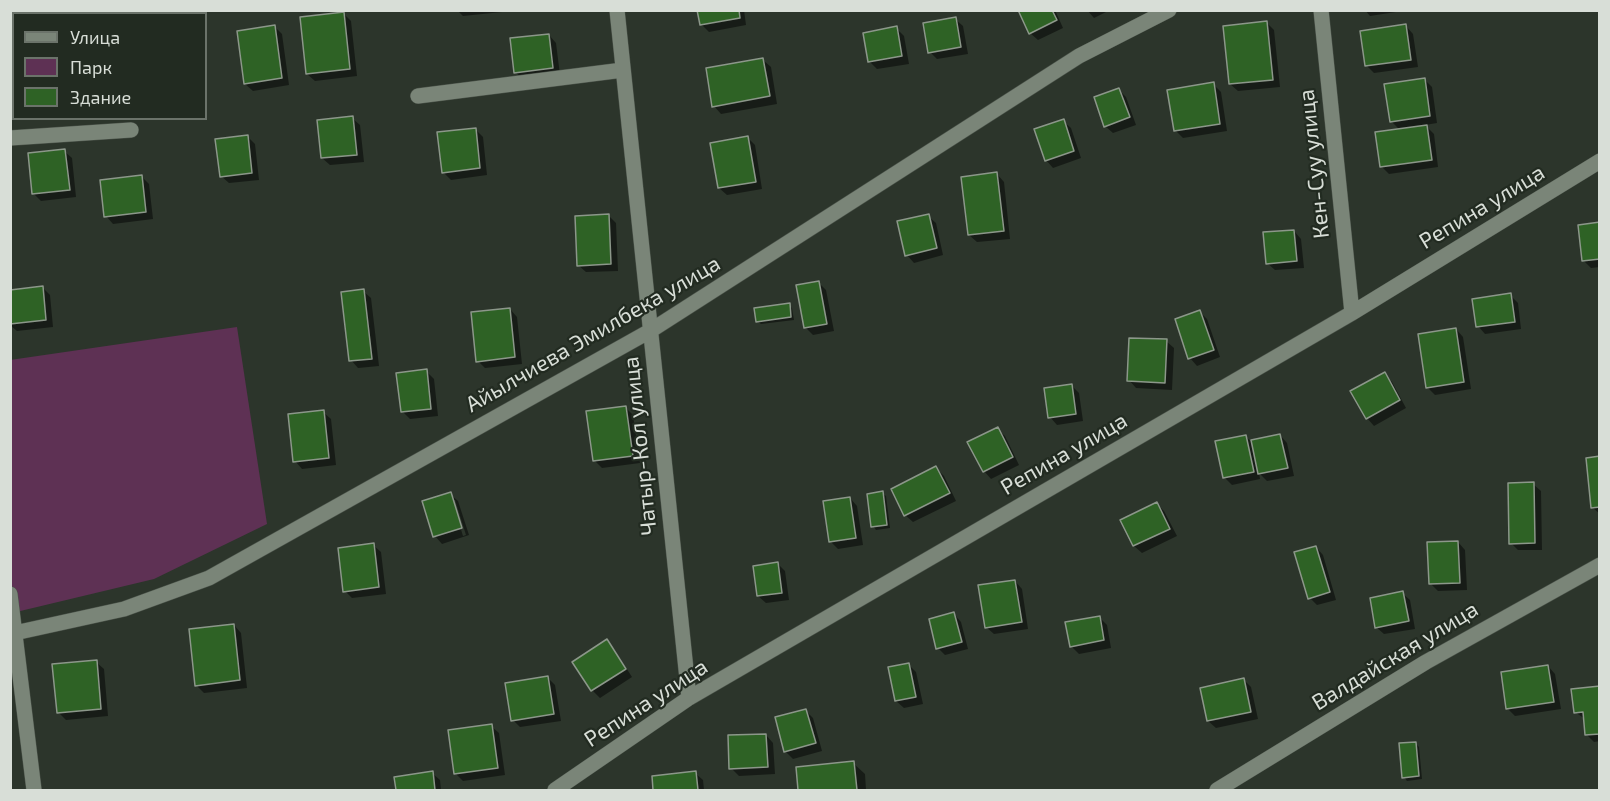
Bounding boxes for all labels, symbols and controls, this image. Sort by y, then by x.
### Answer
legend [12,12,207,120]
text: Улица [70,26,120,48]
text: Парк [70,56,112,78]
text: Здание [70,86,131,108]
street label: Кен-Суу улица [1293,88,1335,240]
street label: Репина улица [1415,159,1549,255]
street label: Айылчиева Эмилбека улица [461,250,725,418]
street label: Чатыр-Кол улица [617,355,663,537]
street label: Репина улица [996,407,1132,501]
street label: Валдайская улица [1307,596,1483,716]
street label: Репина улица [579,653,713,753]

